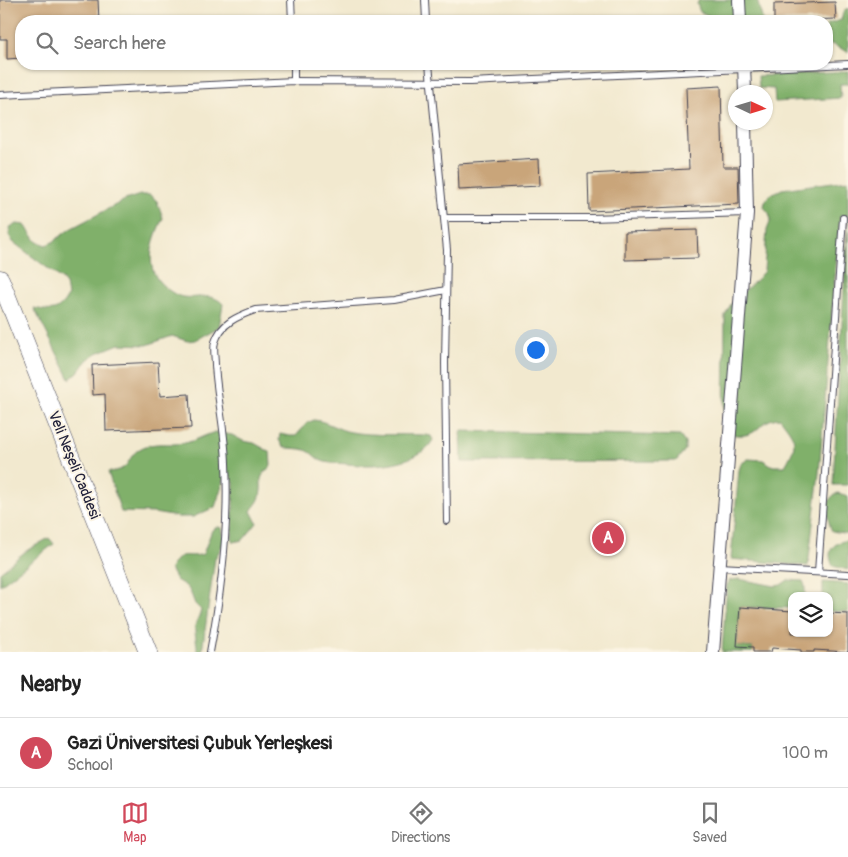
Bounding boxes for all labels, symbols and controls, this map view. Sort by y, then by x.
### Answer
search box [15,15,833,70]
icon: search [33,29,61,57]
text: Search here [73,31,166,55]
north arrow [728,85,773,130]
your location [523,337,549,363]
street label: Veli Neşeli Caddesi [44,408,104,522]
pin: A [592,519,624,557]
map controls [788,592,833,637]
button: layers [788,592,833,637]
text: Nearby [20,671,81,698]
text: Gazi Üniversitesi Çubuk Yerleşkesi [67,731,332,755]
text: A [31,743,41,763]
text: 100 m [782,743,828,763]
text: School [67,755,113,775]
tab: Map [121,799,149,846]
tab: Directions [391,799,450,846]
tab: Saved [692,799,727,846]

